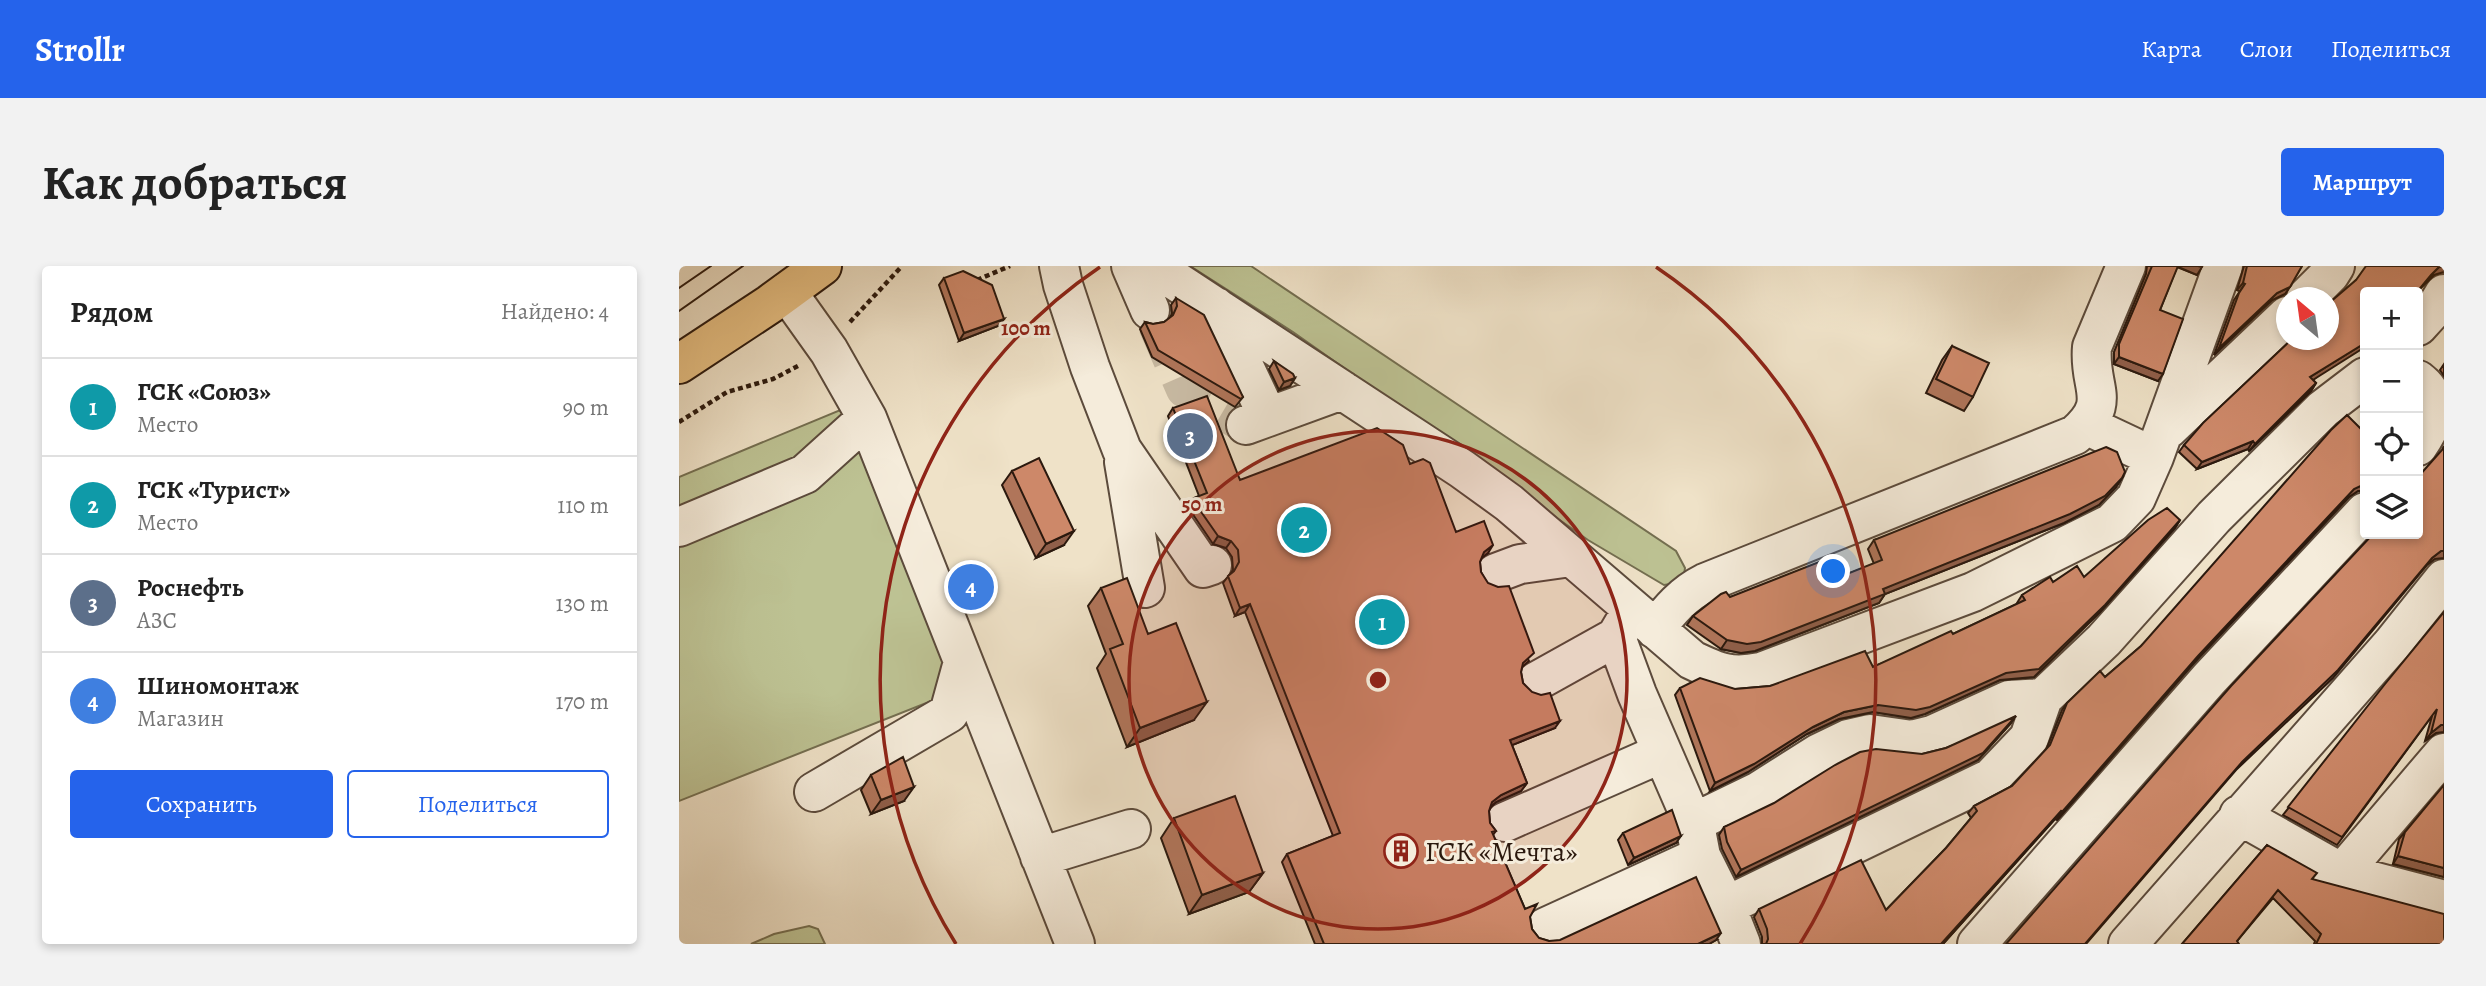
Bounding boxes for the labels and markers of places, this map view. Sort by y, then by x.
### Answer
pin: 3 [1167,410,1213,462]
pin: 2 [1281,504,1327,556]
pin: 4 [948,561,994,613]
pin: 1 [1359,596,1405,648]
centre of rings [1366,668,1390,692]
building icon: ГСК «Мечта» [1382,832,1420,870]
place label: ГСК «Мечта» [1425,833,1578,871]

